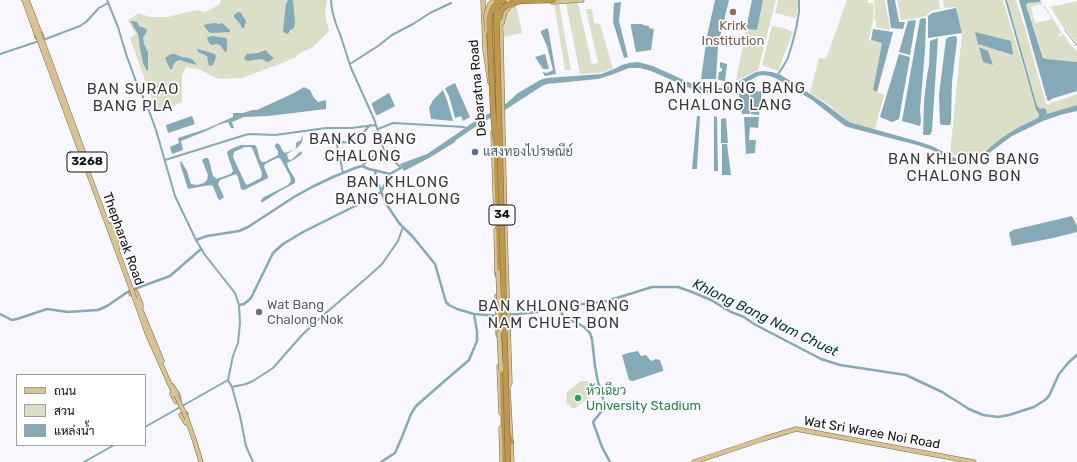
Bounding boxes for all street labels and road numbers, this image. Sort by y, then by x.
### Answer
street label: Debaratna Road [466,39,490,137]
road number: 3268 [67,152,107,172]
street label: Thepharak Road [99,190,147,288]
road number: 34 [489,205,515,225]
street label: Wat Sri Waree Noi Road [803,413,941,453]

